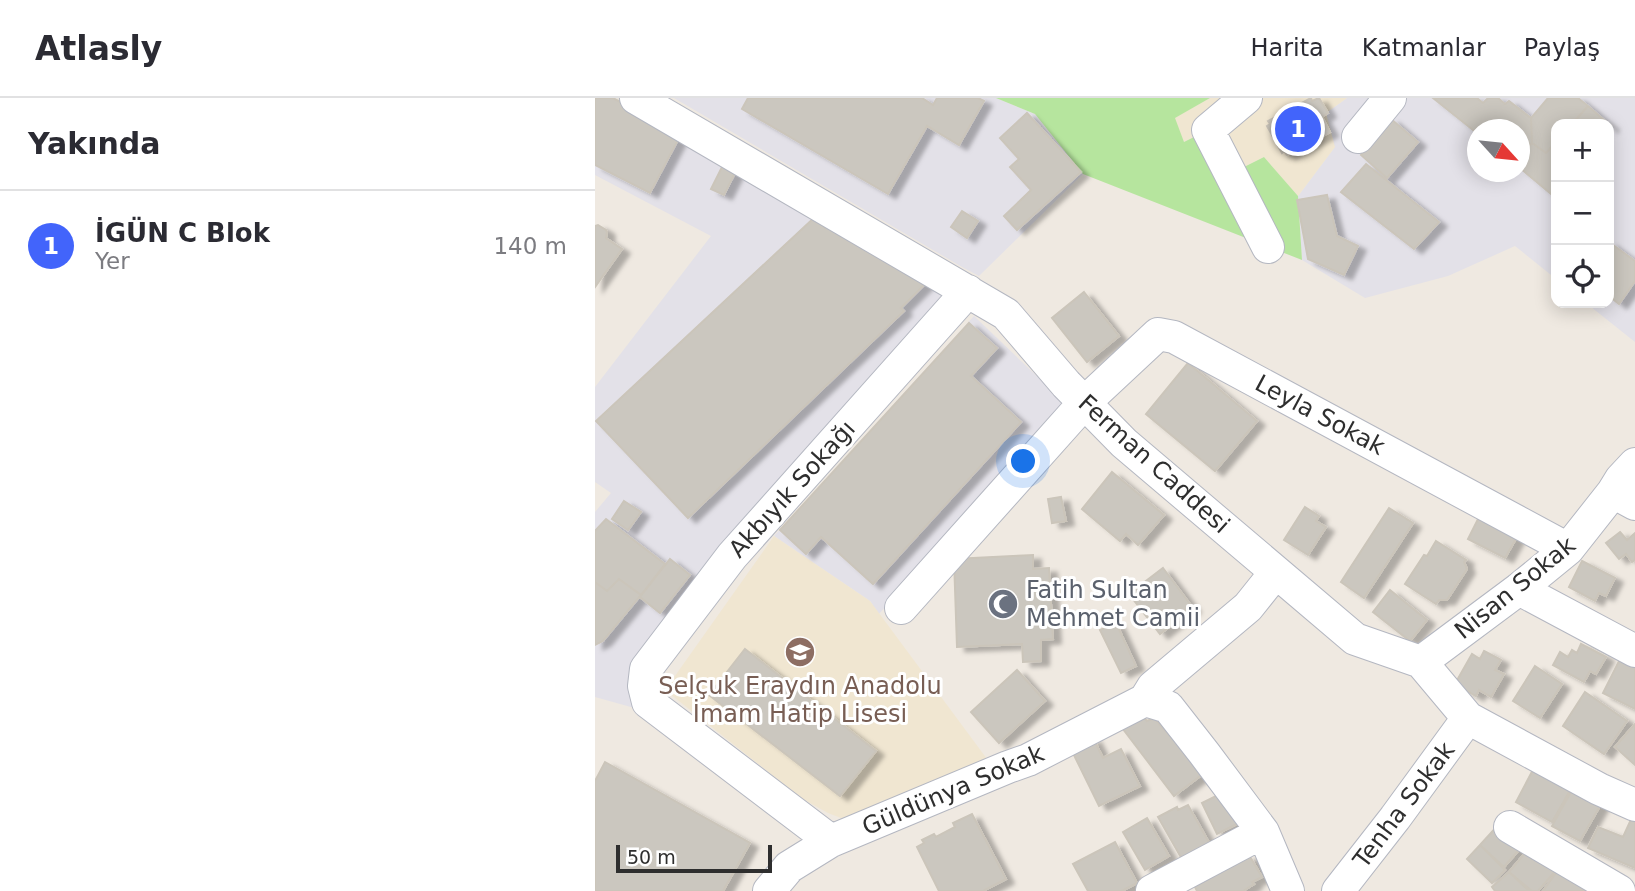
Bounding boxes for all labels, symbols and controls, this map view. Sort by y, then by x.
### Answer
text: Atlasly [35,29,162,68]
text: Harita [1250,34,1324,62]
text: Katmanlar [1362,34,1486,62]
text: Paylaş [1524,34,1600,62]
pin: 1 [1275,103,1321,155]
north arrow [1467,119,1530,182]
map controls [1551,119,1614,308]
button: + [1551,119,1614,182]
text: Yakında [28,126,161,161]
button: − [1551,182,1614,245]
text: İGÜN C Blok [95,218,270,248]
text: 1 [43,233,59,259]
text: 140 m [493,233,567,259]
button: locate [1551,245,1614,308]
text: Yer [95,248,130,274]
street label: Leyla Sokak [1250,369,1390,461]
street label: Ferman Caddesi [1073,389,1235,539]
street label: Akbıyık Sokağı [723,415,861,563]
your location [1006,444,1040,478]
street label: Nisan Sokak [1449,531,1581,645]
place label: Fatih Sultan Mehmet Camii [1026,576,1200,632]
mosque icon: Fatih Sultan Mehmet Camii [986,587,1020,621]
school or university icon: Selçuk Eraydın Anadolu İmam Hatip Lisesi [783,635,817,669]
place label: Selçuk Eraydın Anadolu İmam Hatip Lisesi [658,672,942,728]
street label: Tenha Sokak [1347,737,1460,874]
street label: Güldünya Sokak [858,739,1048,841]
scale bar [616,842,772,874]
text: 50 m [627,846,676,868]

